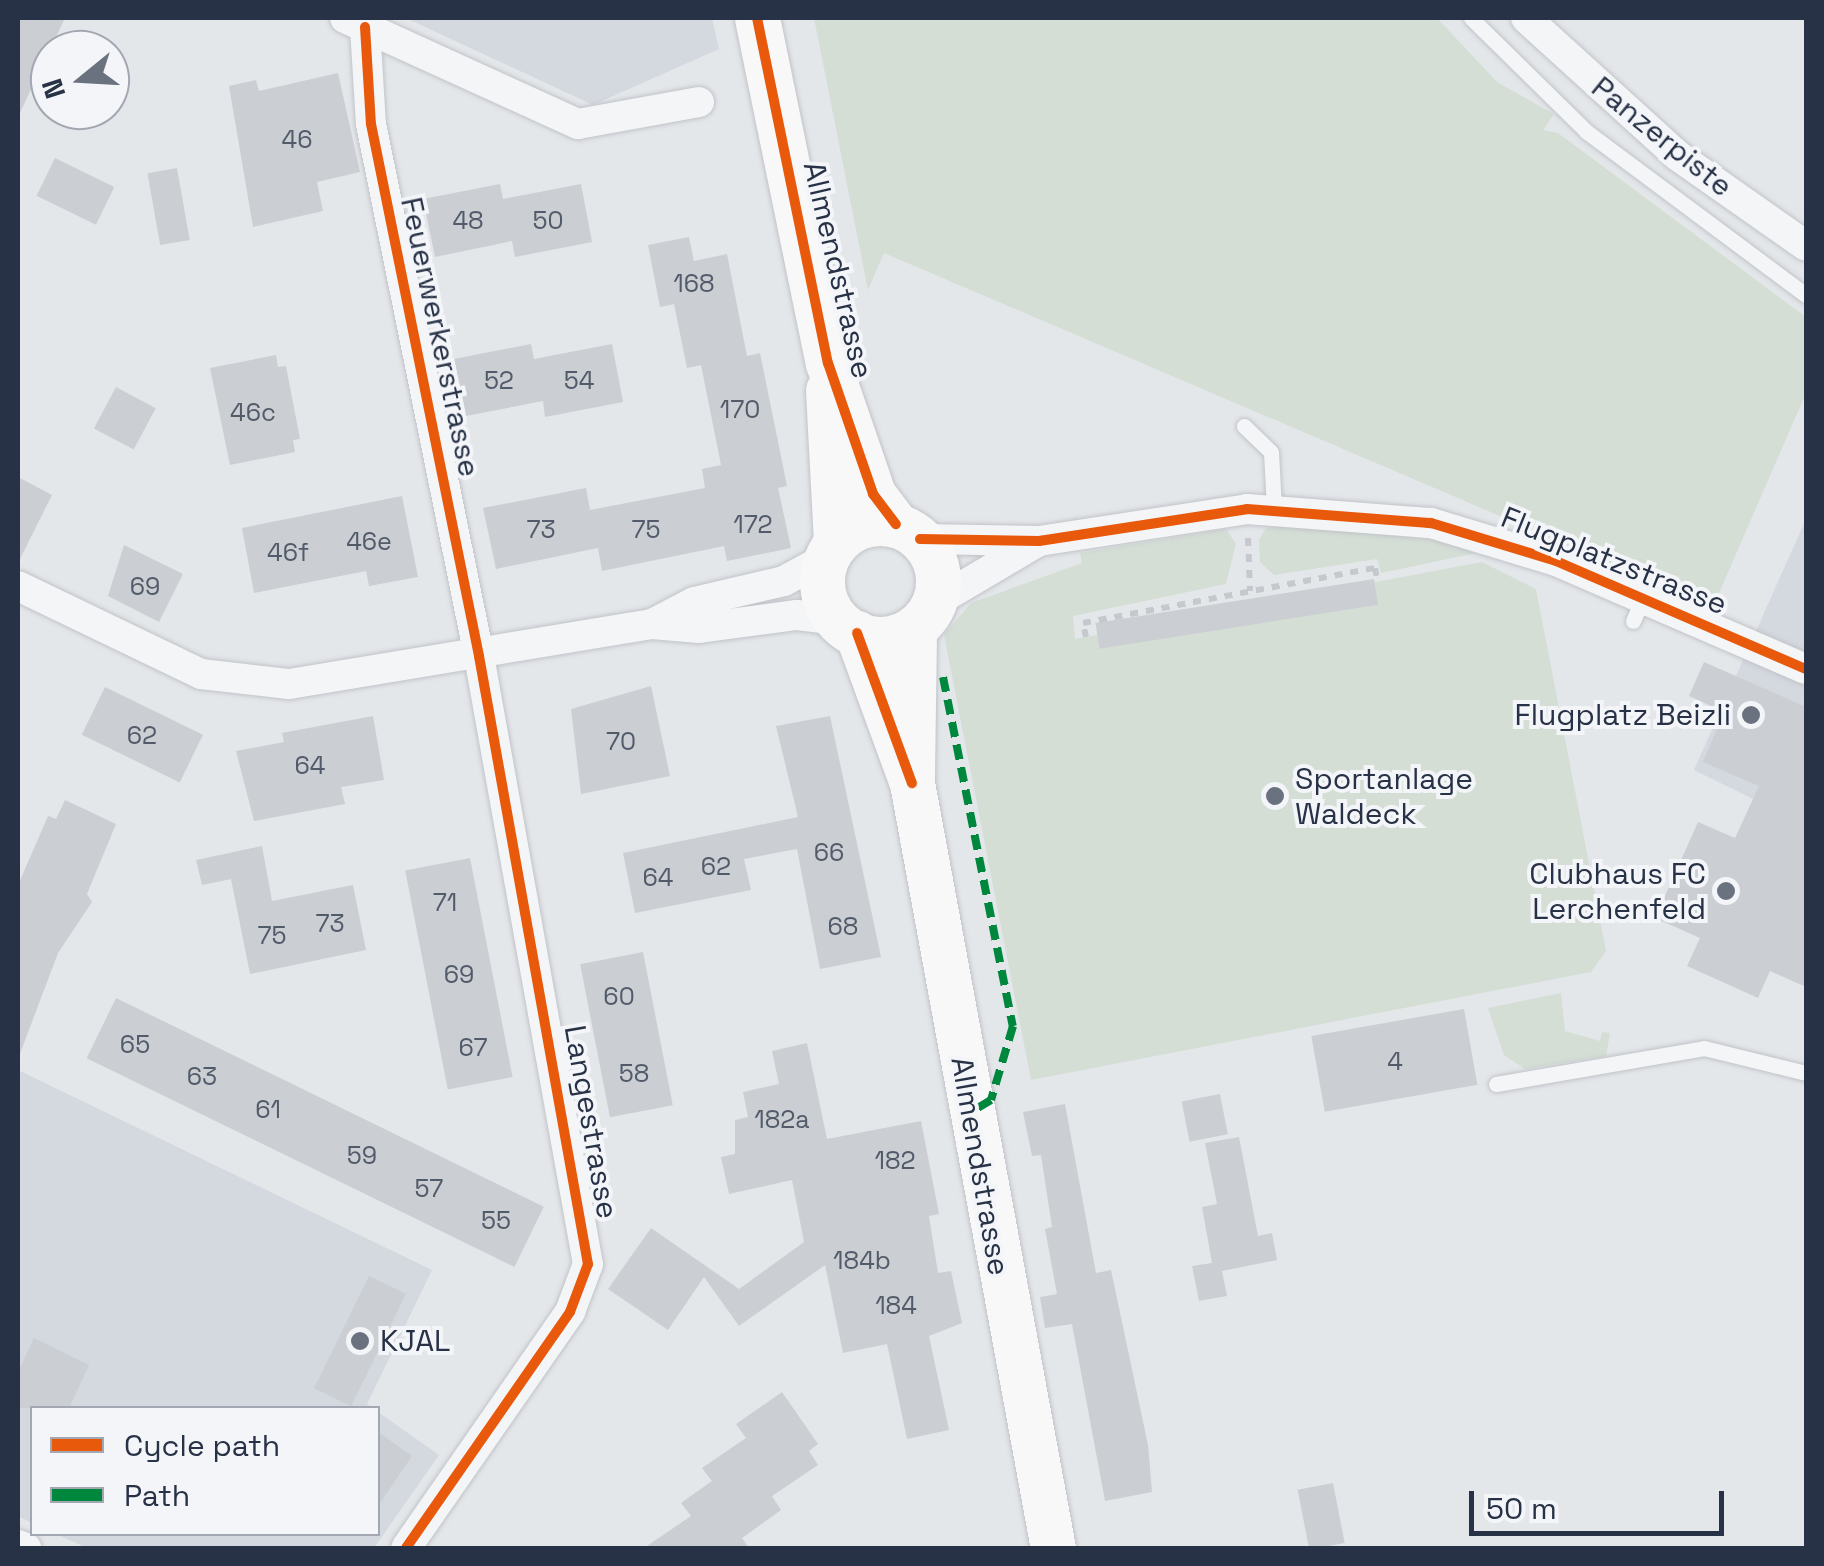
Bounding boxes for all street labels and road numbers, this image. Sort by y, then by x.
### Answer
street label: Panzerpiste [1584,69,1740,205]
street label: Allmendstrasse [796,158,880,382]
street label: Feuerwerkerstrasse [393,194,487,480]
street label: Flugplatzstrasse [1496,499,1732,623]
street label: Langestrasse [556,1023,626,1221]
street label: Allmendstrasse [943,1054,1017,1278]

